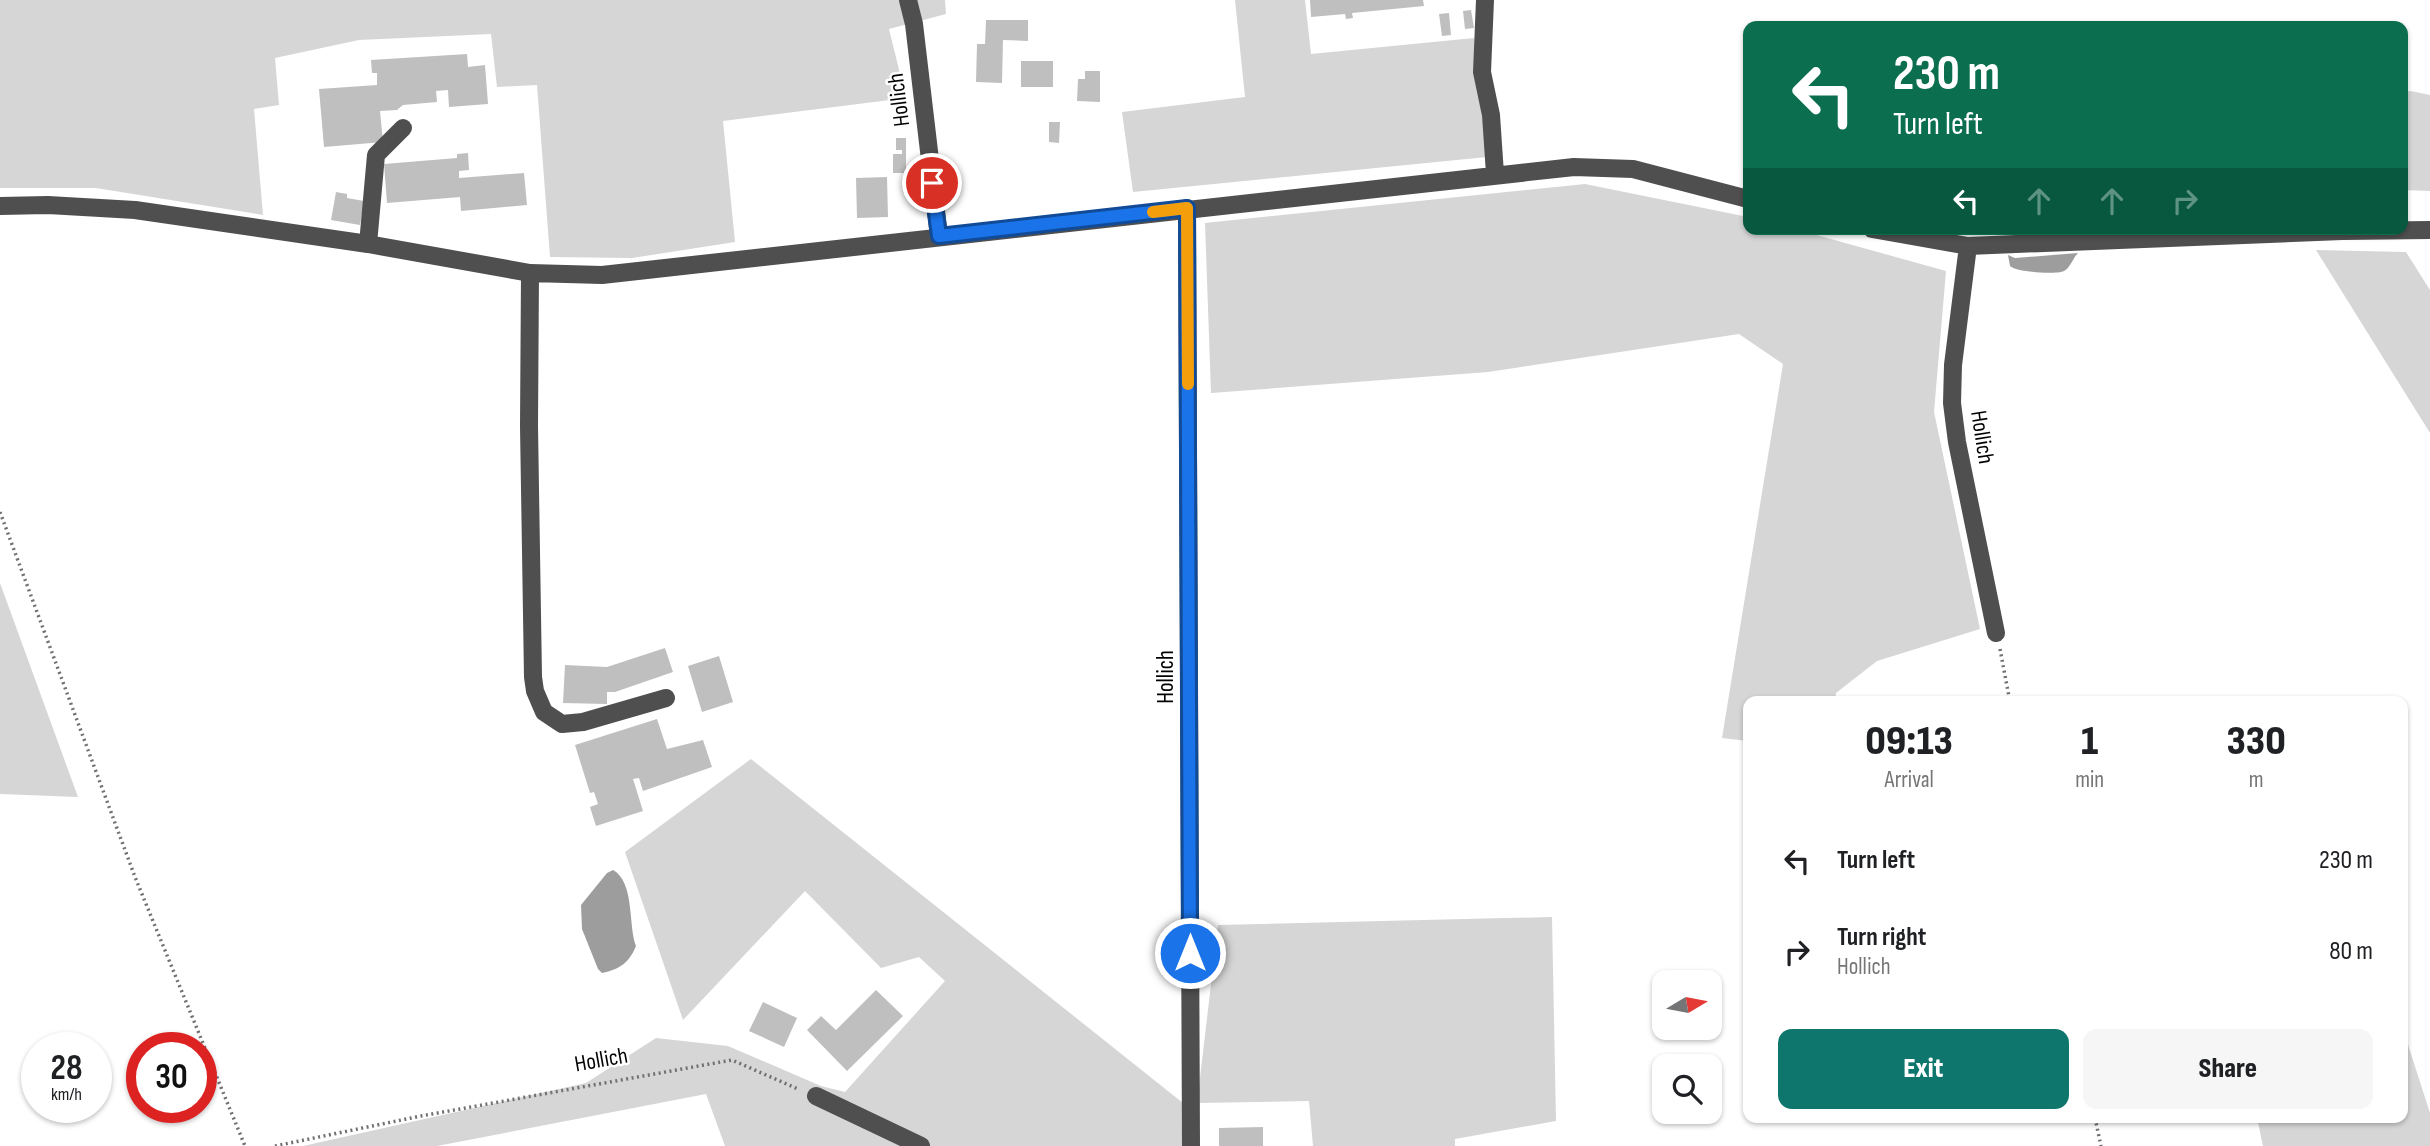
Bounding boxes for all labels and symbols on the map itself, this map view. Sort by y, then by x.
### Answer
street label: Hollich [882,72,916,128]
pin [902,153,962,213]
street label: Hollich [1964,408,2000,466]
street label: Hollich [1152,650,1180,704]
position arrow [1153,916,1227,990]
north arrow [1652,970,1722,1040]
speed limit sign: 30 [126,1032,217,1123]
street label: Hollich [572,1042,630,1078]

